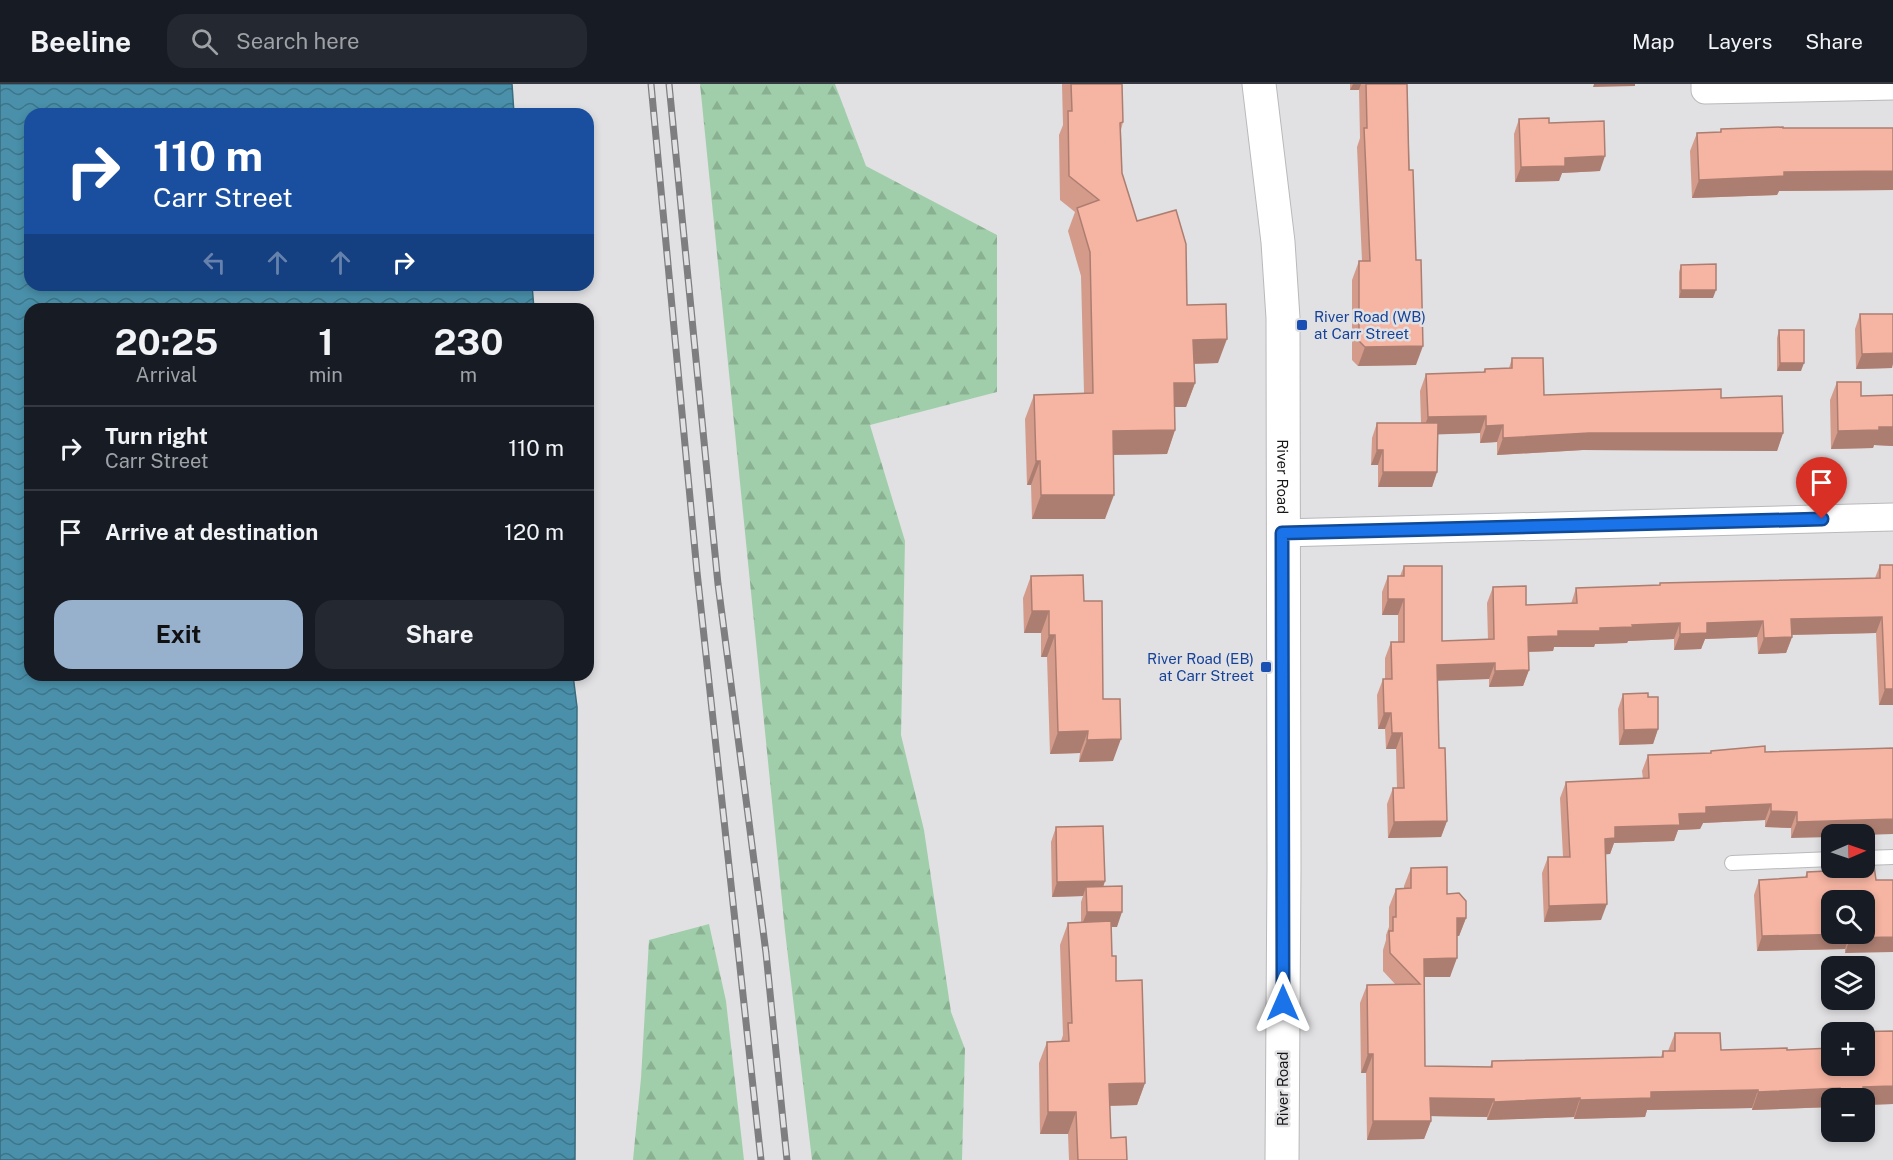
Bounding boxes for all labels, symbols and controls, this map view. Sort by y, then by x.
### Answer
search box [167,14,587,68]
text: Beeline [30,25,131,58]
icon: search [188,25,221,58]
text: Search here [236,28,360,54]
text: Map [1632,29,1675,54]
text: Layers [1708,29,1772,54]
text: Share [1805,29,1863,54]
text: 110 m [153,131,263,180]
icon: right [54,132,132,210]
text: Carr Street [153,181,293,213]
icon: left [198,246,231,279]
icon: ahead [261,246,294,279]
icon: ahead [324,246,357,279]
icon: right [387,246,420,279]
place label: River Road (WB) at Carr Street [1314,308,1426,342]
marker: River Road (WB) at Carr Street [1295,318,1309,332]
text: 20:25 [115,321,218,363]
text: 1 [318,321,334,363]
text: 230 [433,321,503,363]
text: Arrival [136,363,197,387]
text: min [309,363,343,387]
text: m [460,363,477,387]
text: Turn right [105,423,208,449]
icon: right [54,432,87,465]
text: 110 m [508,435,564,461]
street label: River Road [1275,439,1292,514]
text: Carr Street [105,449,209,473]
pin [1796,457,1847,519]
icon: arrive [1805,466,1838,499]
icon: arrive [54,516,87,549]
text: Arrive at destination [105,519,318,545]
text: 120 m [504,519,564,545]
button: Exit [54,600,303,669]
button: Share [315,600,564,669]
place label: River Road (EB) at Carr Street [1147,650,1254,684]
marker: River Road (EB) at Carr Street [1259,660,1273,674]
north arrow [1821,824,1875,878]
map controls [1821,824,1875,1142]
button: search [1821,890,1875,944]
button: layers [1821,956,1875,1010]
position arrow [1251,971,1315,1035]
button: + [1821,1022,1875,1076]
street label: River Road [1274,1052,1291,1126]
button: − [1821,1088,1875,1142]

